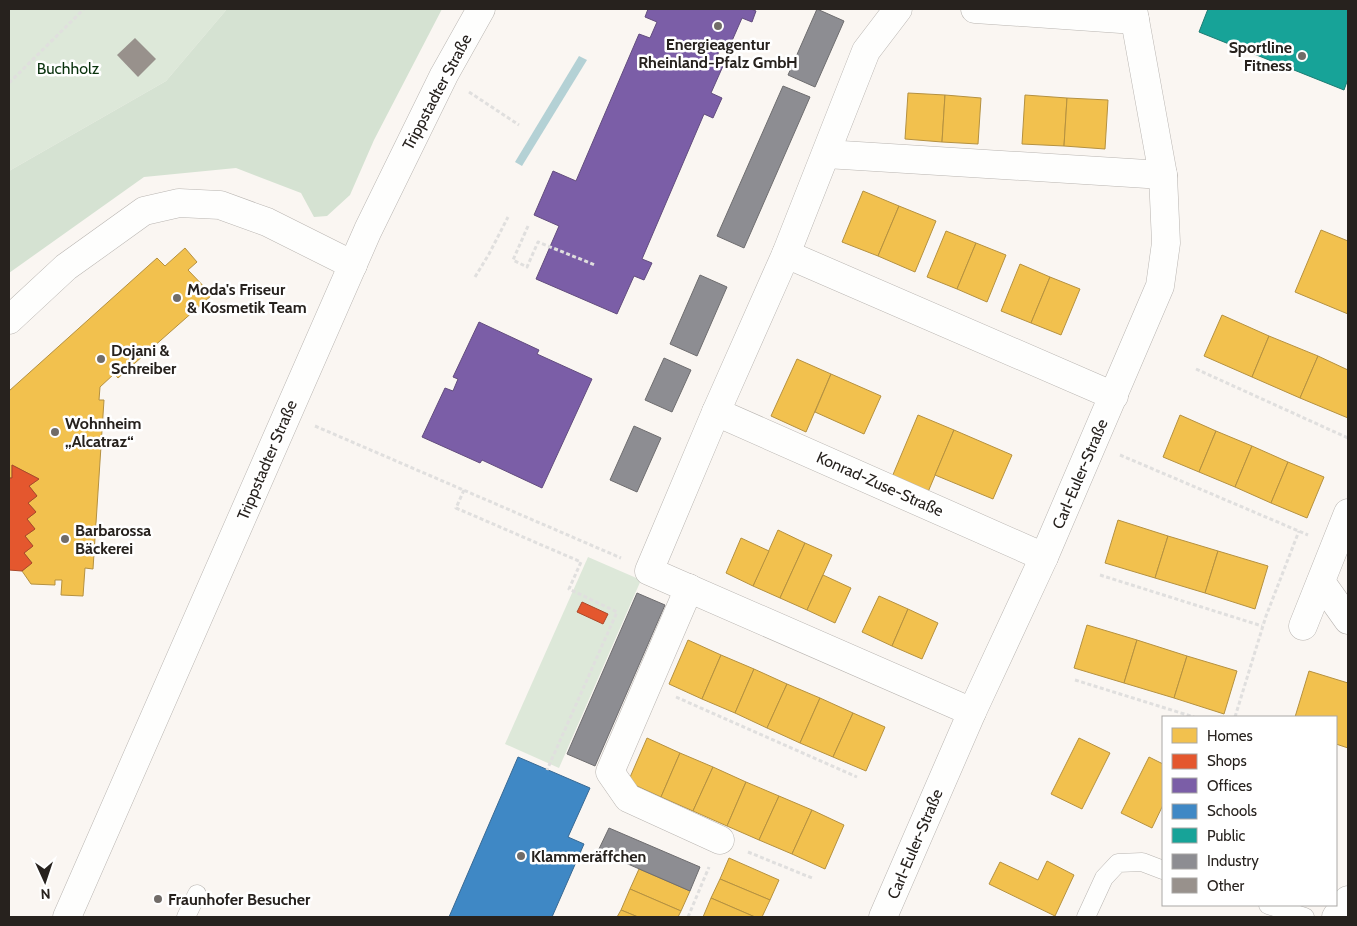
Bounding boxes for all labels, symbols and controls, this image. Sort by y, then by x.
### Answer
marker: Energieagentur Rheinland-Pfalz GmbH [712,20,724,32]
street label: Trippstadter Straße [398,31,476,153]
place label: Energieagentur Rheinland-Pfalz GmbH [638,35,798,72]
place label: Sportline Fitness [1229,38,1292,75]
marker: Sportline Fitness [1296,50,1308,62]
park label: Buchholz [37,59,100,78]
place label: Moda's Friseur & Kosmetik Team [187,280,307,317]
marker: Moda's Friseur & Kosmetik Team [171,292,183,304]
place label: Dojani & Schreiber [111,341,177,378]
marker: Dojani & Schreiber [95,353,107,365]
street label: Trippstadter Straße [233,397,301,523]
place label: Wohnheim „Alcatraz“ [65,414,141,451]
street label: Carl-Euler-Straße [1048,416,1112,532]
marker: Wohnheim „Alcatraz“ [49,426,61,438]
street label: Konrad-Zuse-Straße [814,448,946,520]
place label: Barbarossa Bäckerei [75,521,151,558]
marker: Barbarossa Bäckerei [59,533,71,545]
legend [1162,716,1337,906]
text: Homes [1207,727,1253,745]
text: Shops [1207,752,1247,770]
text: Offices [1207,777,1252,795]
street label: Carl-Euler-Straße [883,786,947,902]
text: Schools [1207,802,1257,820]
text: Public [1207,827,1245,845]
place label: Klammeräffchen [531,847,646,866]
marker: Klammeräffchen [515,850,527,862]
text: Industry [1207,852,1259,870]
north arrow [20,856,70,906]
text: Other [1207,877,1244,895]
text: N [40,885,51,903]
place label: Fraunhofer Besucher [168,890,311,909]
marker: Fraunhofer Besucher [152,893,164,905]

